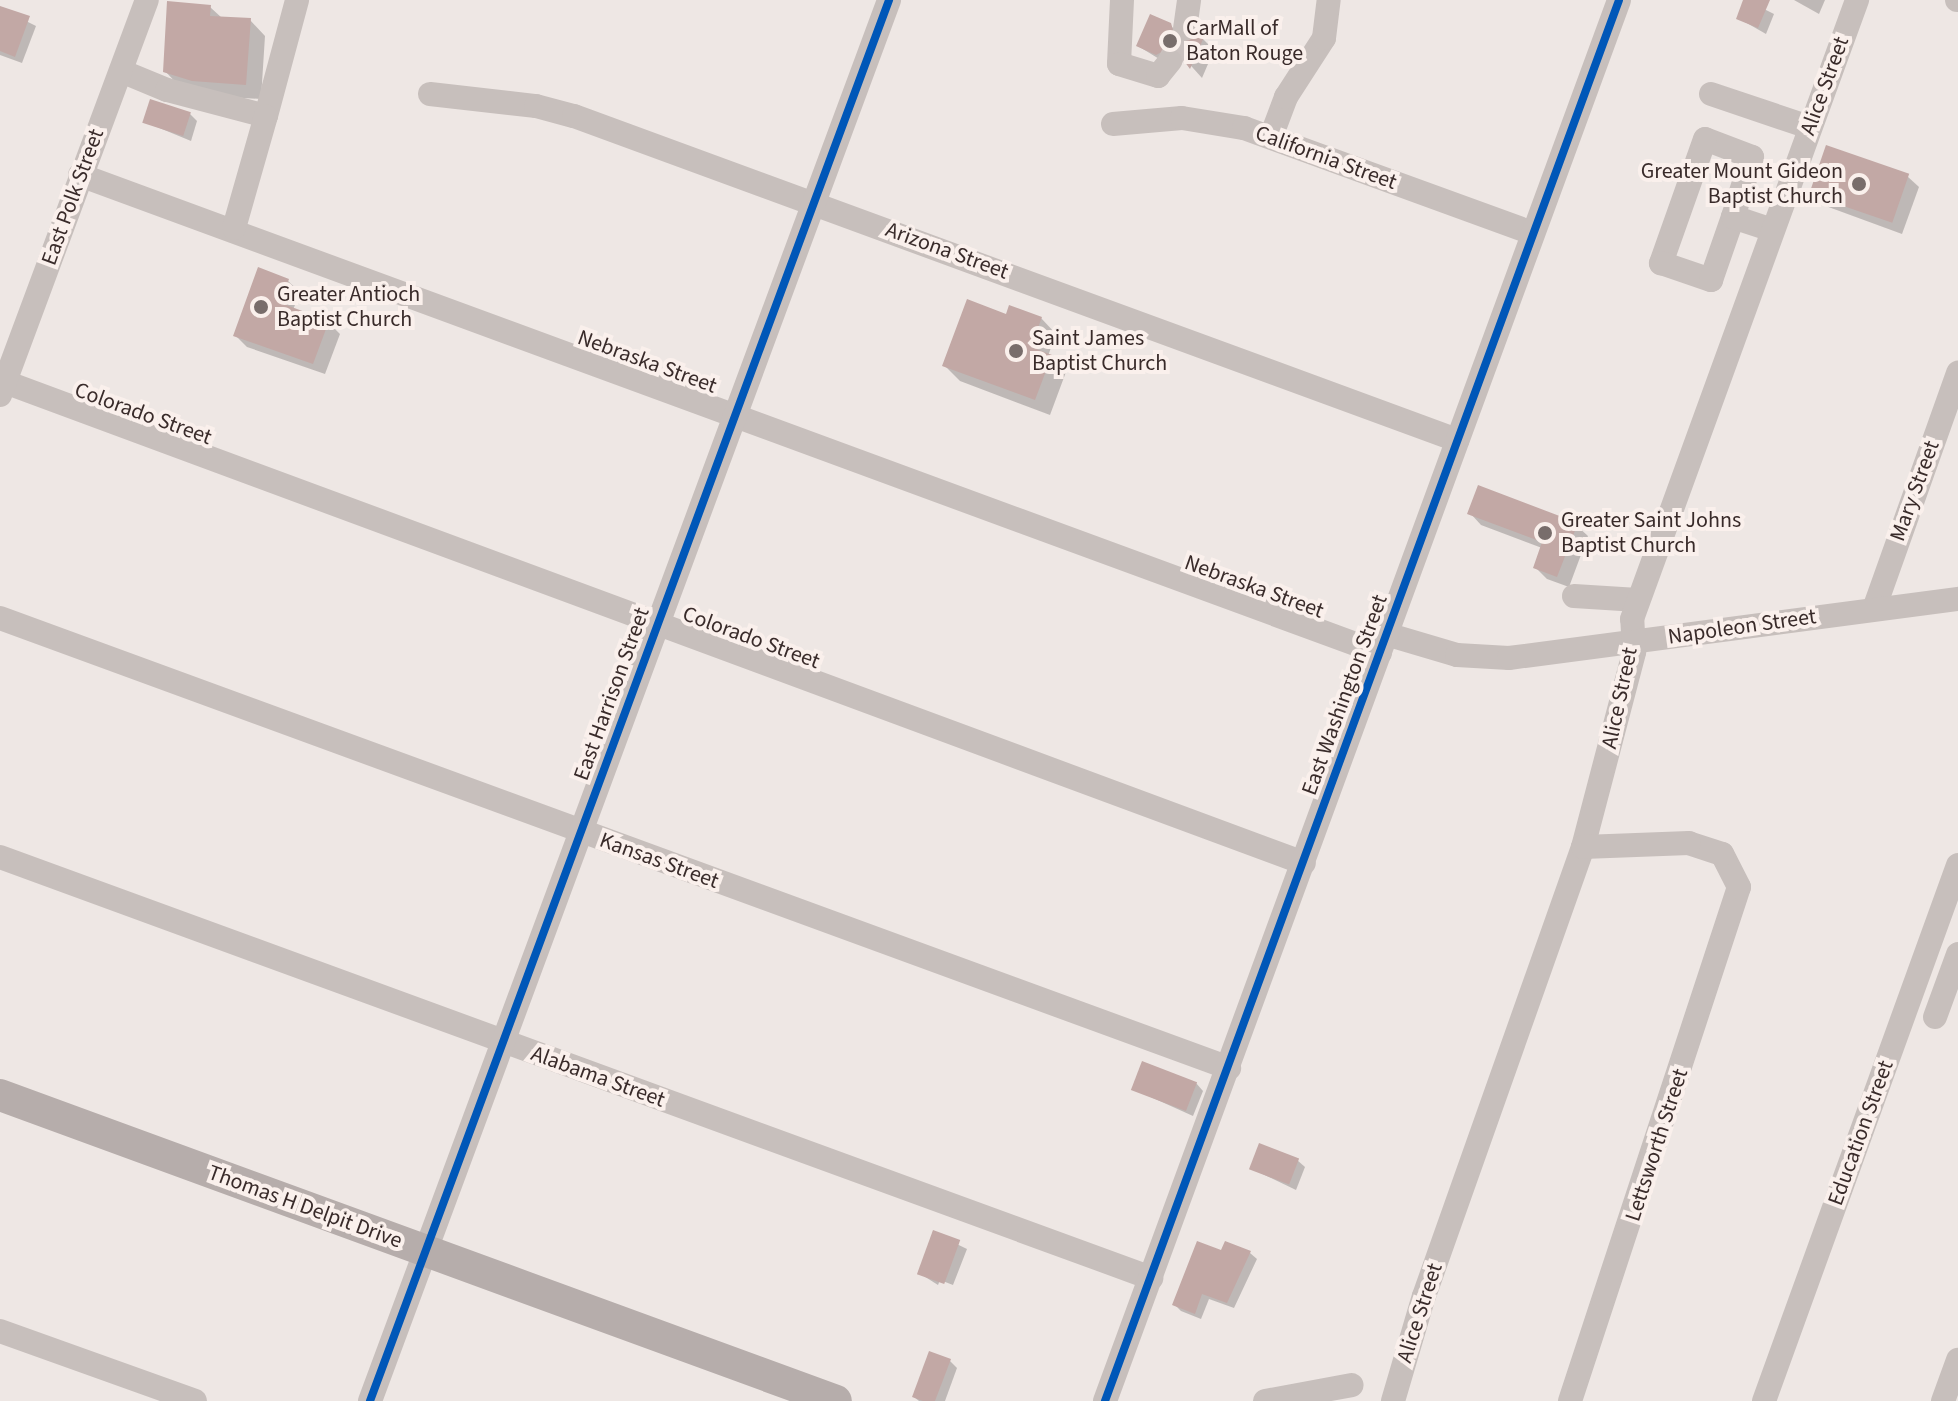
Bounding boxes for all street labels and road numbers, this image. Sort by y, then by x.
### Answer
street label: Alice Street [1795,33,1855,139]
street label: California Street [1252,120,1400,196]
street label: East Polk Street [36,125,110,269]
street label: Arizona Street [882,217,1012,285]
street label: Nebraska Street [574,325,720,399]
street label: Colorado Street [71,377,215,451]
street label: Mary Street [1885,437,1945,545]
street label: Nebraska Street [1181,550,1327,624]
street label: East Washington Street [1296,591,1394,799]
street label: Colorado Street [679,601,823,675]
street label: East Harrison Street [568,604,656,784]
street label: Napoleon Street [1666,604,1818,650]
street label: Alice Street [1596,645,1644,751]
street label: Kansas Street [596,827,722,895]
street label: Alabama Street [528,1041,668,1113]
street label: Education Street [1823,1057,1899,1209]
street label: Lettsworth Street [1620,1065,1694,1225]
street label: Thomas H Delpit Drive [204,1160,406,1254]
street label: Alice Street [1392,1260,1448,1366]

